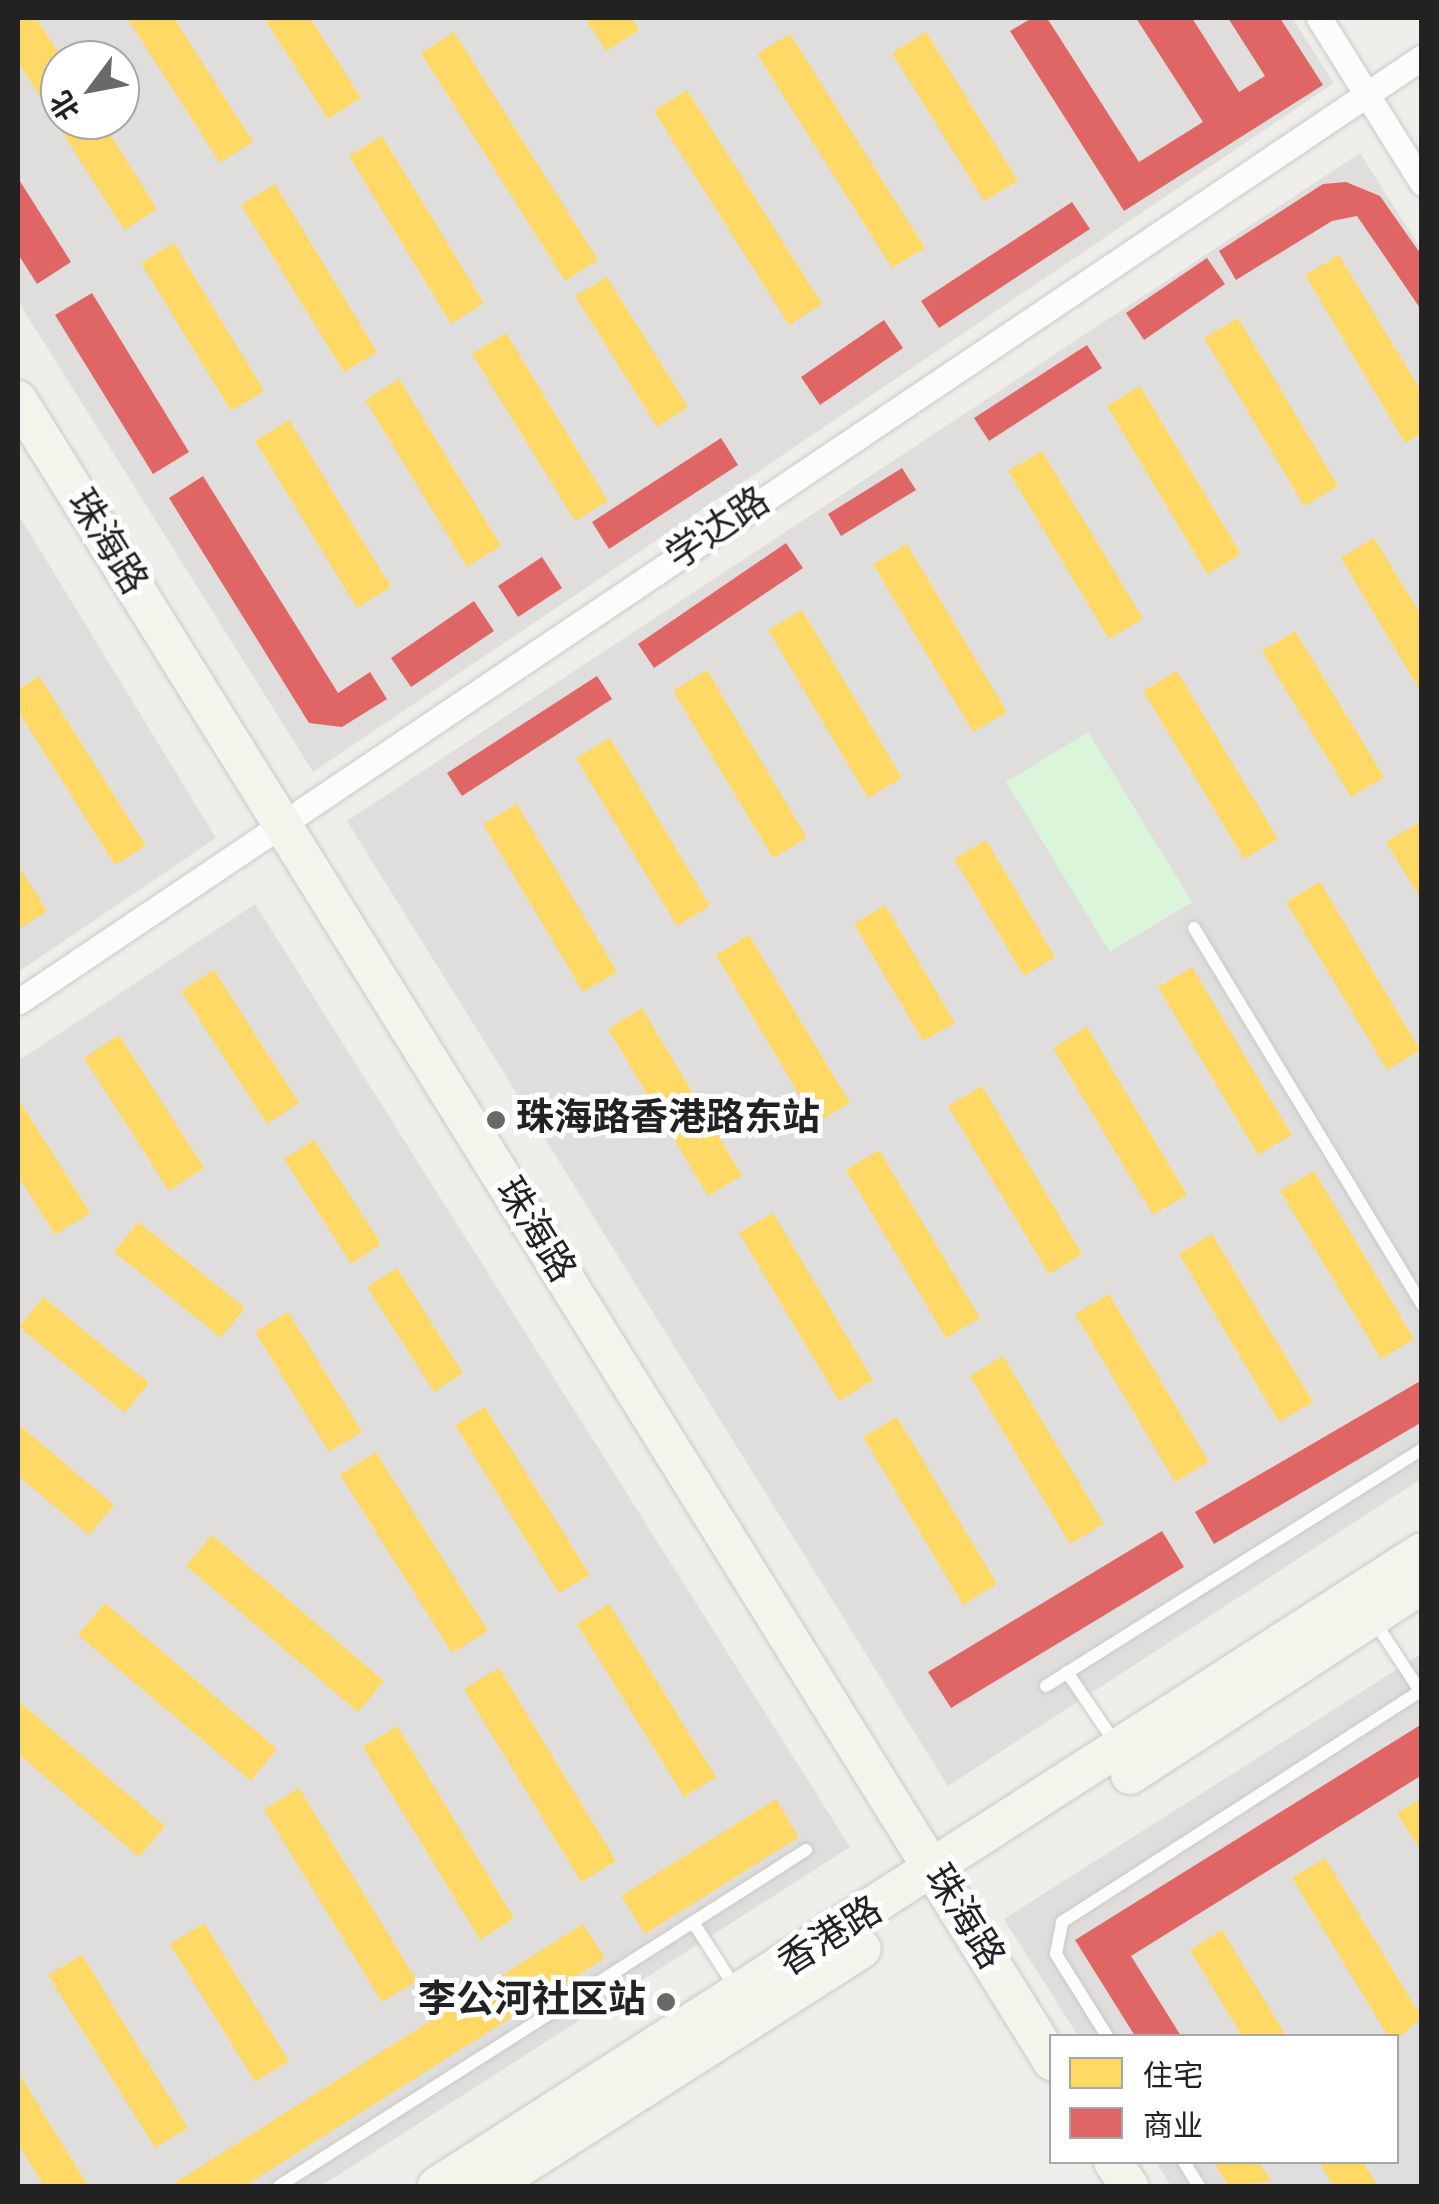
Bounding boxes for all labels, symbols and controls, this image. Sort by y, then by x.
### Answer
north arrow [40,40,140,140]
text: 北 [47,86,86,124]
street label: 学达路 [659,479,779,581]
street label: 珠海路 [56,483,156,603]
place label: 珠海路香港路东站 [516,1097,820,1143]
marker: 珠海路香港路东站 [485,1109,507,1131]
street label: 珠海路 [484,1171,584,1291]
street label: 珠海路 [913,1858,1013,1978]
street label: 香港路 [771,1888,891,1988]
place label: 李公河社区站 [418,1979,646,2025]
marker: 李公河社区站 [655,1991,677,2013]
legend [1049,2034,1399,2164]
text: 住宅 [1143,2062,1203,2092]
text: 商业 [1143,2112,1203,2142]

